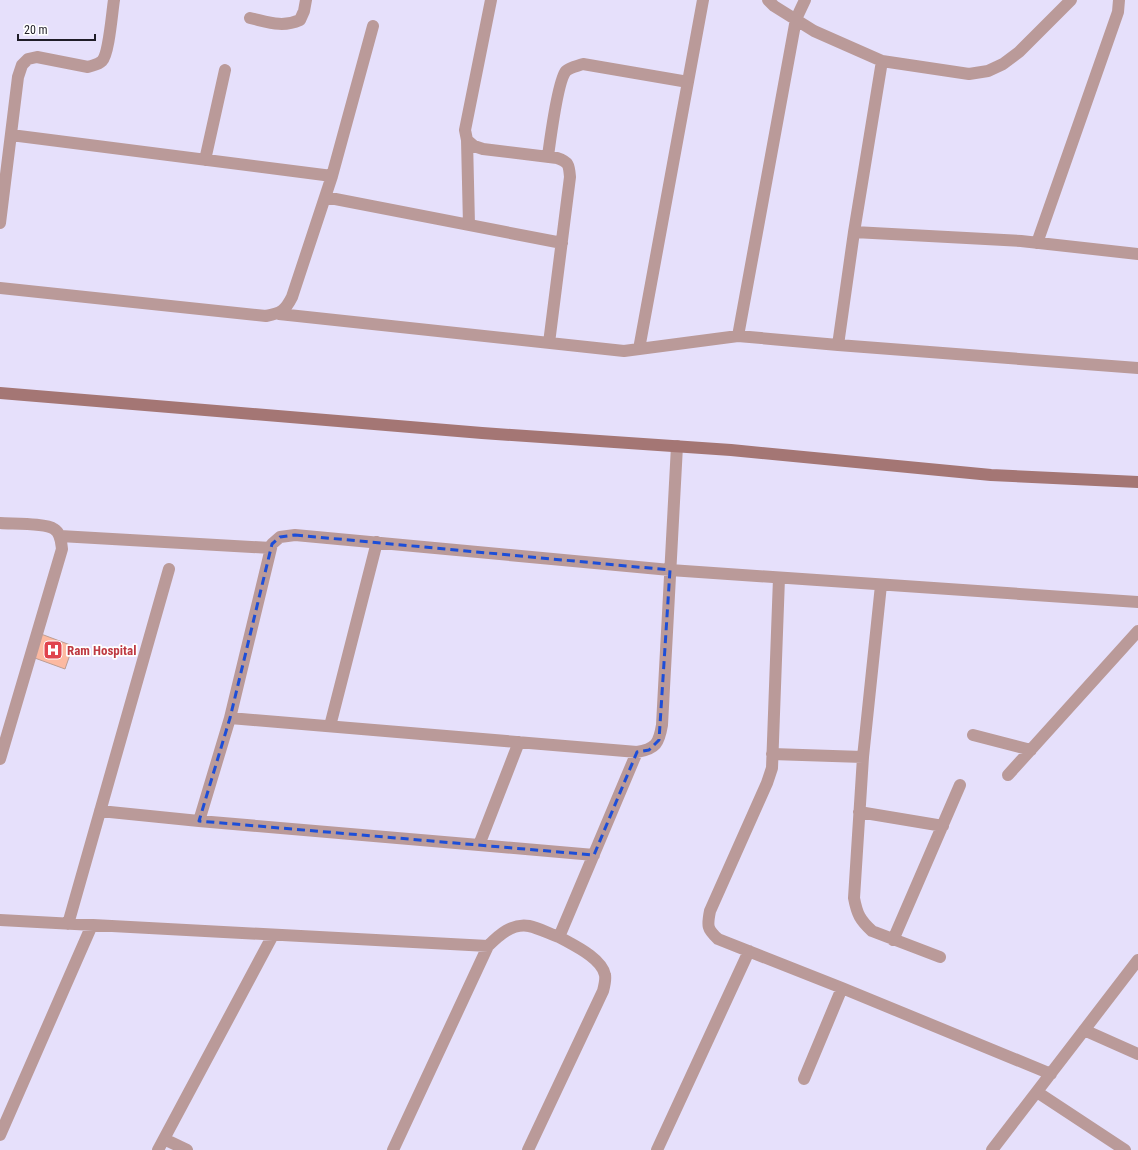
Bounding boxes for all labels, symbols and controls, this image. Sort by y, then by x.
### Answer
scale bar [18,16,95,42]
text: 20 m [24,23,48,37]
hospital icon: Ram Hospital [42,639,64,661]
place label: Ram Hospital [67,643,136,658]

